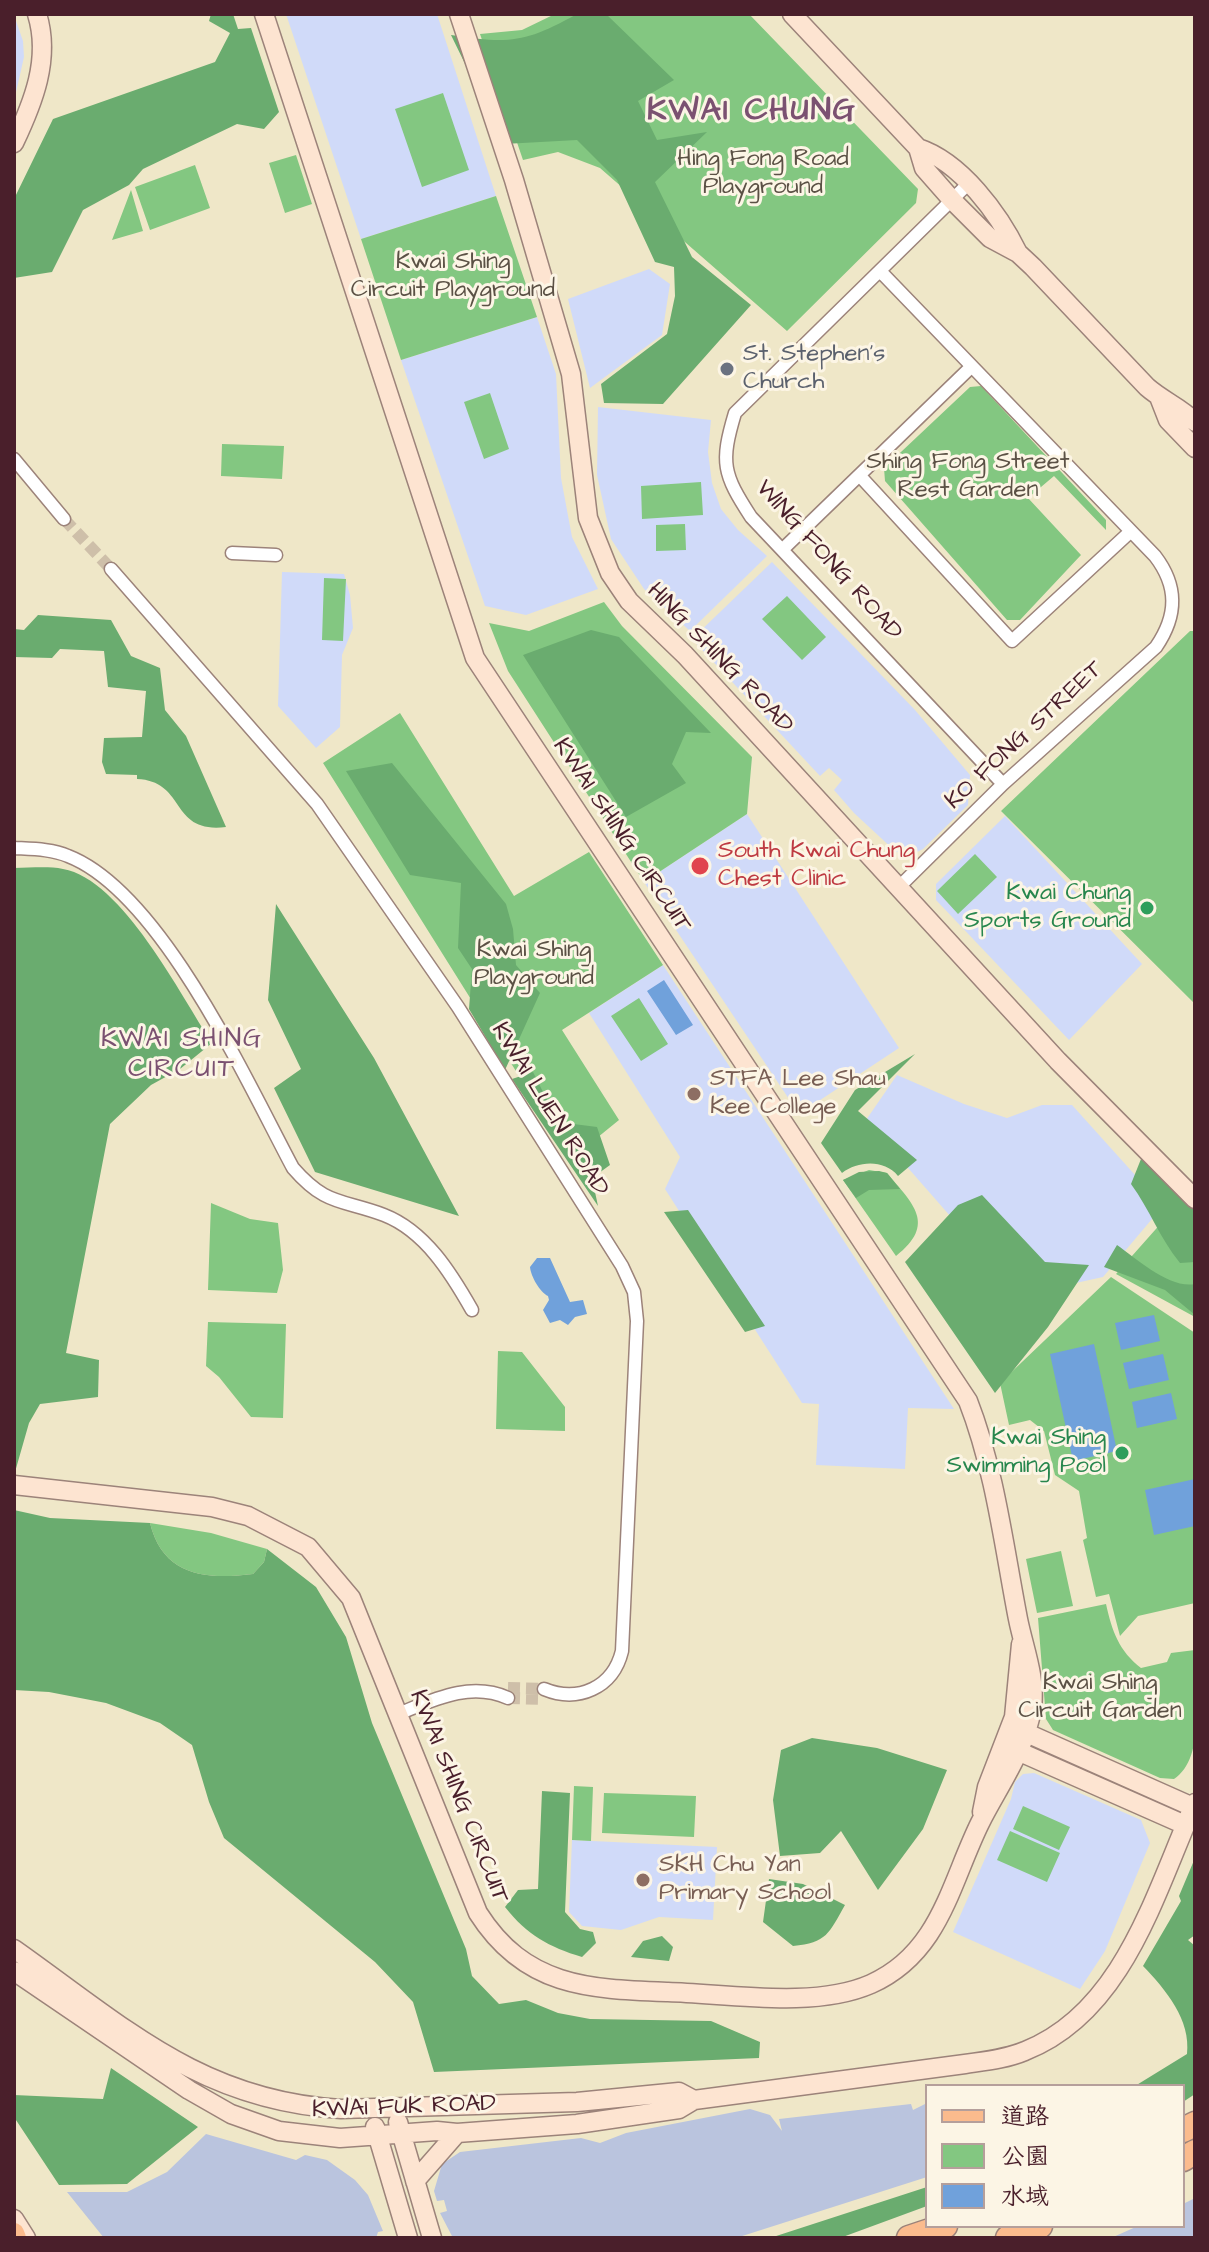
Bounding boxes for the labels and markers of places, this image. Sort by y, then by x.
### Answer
place label: St. Stephen's Church [743,341,885,397]
marker: St. Stephen's Church [718,360,736,378]
place label: South Kwai Chung Chest Clinic [718,838,915,894]
marker: South Kwai Chung Chest Clinic [689,855,711,877]
place label: Kwai Chung Sports Ground [964,880,1131,936]
marker: Kwai Chung Sports Ground [1138,899,1156,917]
place label: STFA Lee Shau Kee College [710,1066,886,1122]
marker: STFA Lee Shau Kee College [685,1085,703,1103]
place label: Kwai Shing Swimming Pool [946,1425,1106,1481]
marker: Kwai Shing Swimming Pool [1113,1444,1131,1462]
place label: SKH Chu Yan Primary School [659,1852,831,1908]
marker: SKH Chu Yan Primary School [634,1871,652,1889]

